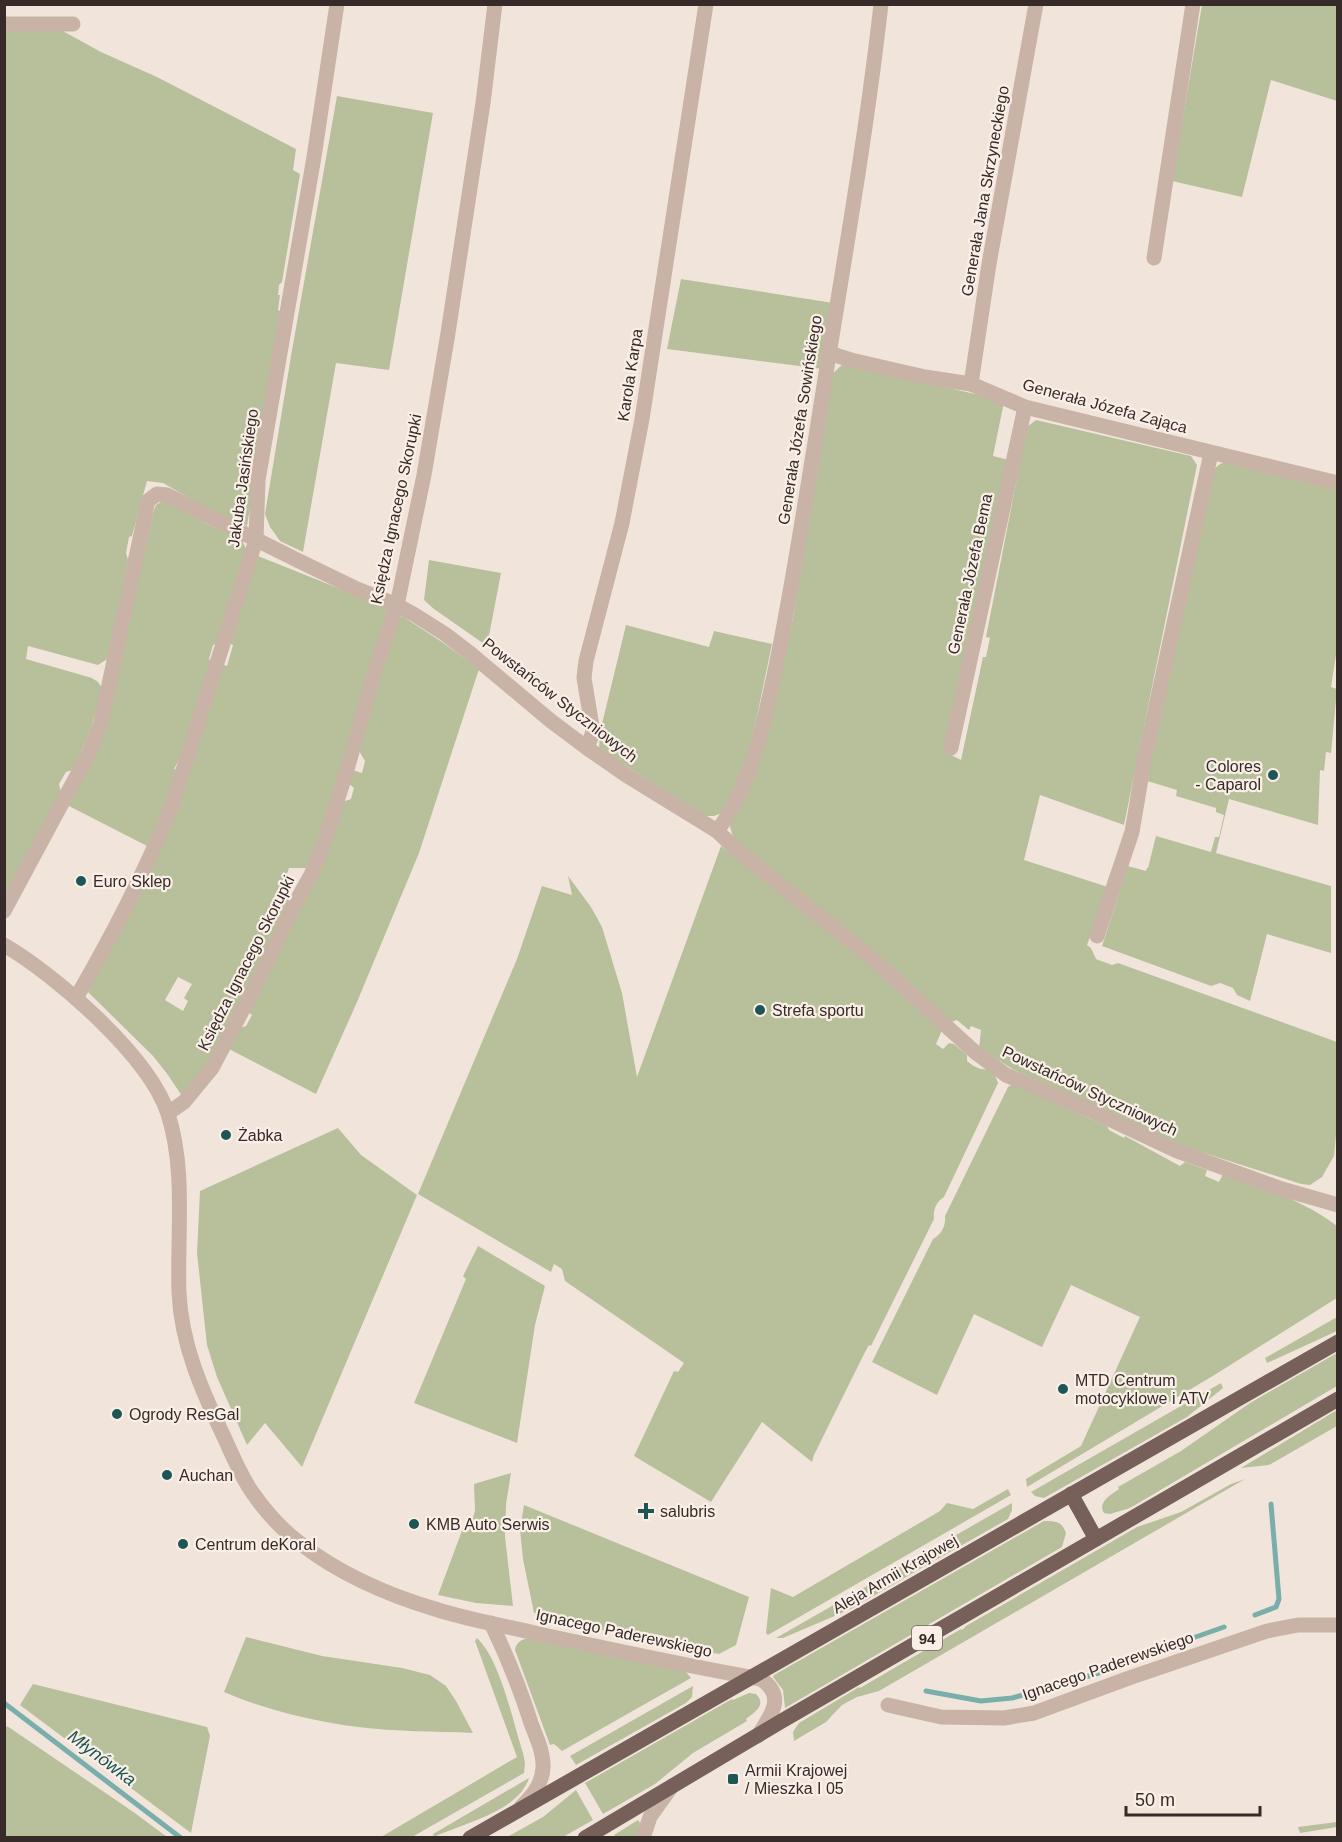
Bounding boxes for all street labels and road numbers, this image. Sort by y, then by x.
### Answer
street label: Generała Jana Skrzyneckiego [958,84,1012,298]
street label: Generała Józefa Sowińskiego [775,314,825,526]
street label: Karola Karpa [614,327,646,422]
street label: Generała Józefa Zająca [1021,376,1189,436]
street label: Jakuba Jasińskiego [225,408,261,548]
street label: Księdza Ignacego Skorupki [368,412,424,606]
street label: Generała Józefa Bema [945,492,995,656]
street label: Powstańców Styczniowych [479,634,641,766]
street label: Księdza Ignacego Skorupki [194,873,298,1053]
street label: Powstańców Styczniowych [1000,1043,1180,1139]
street label: Aleja Armii Krajowej [830,1531,960,1617]
street label: Ignacego Paderewskiego [534,1606,714,1660]
road number: 94 [912,1626,942,1650]
street label: Ignacego Paderewskiego [1020,1629,1196,1703]

